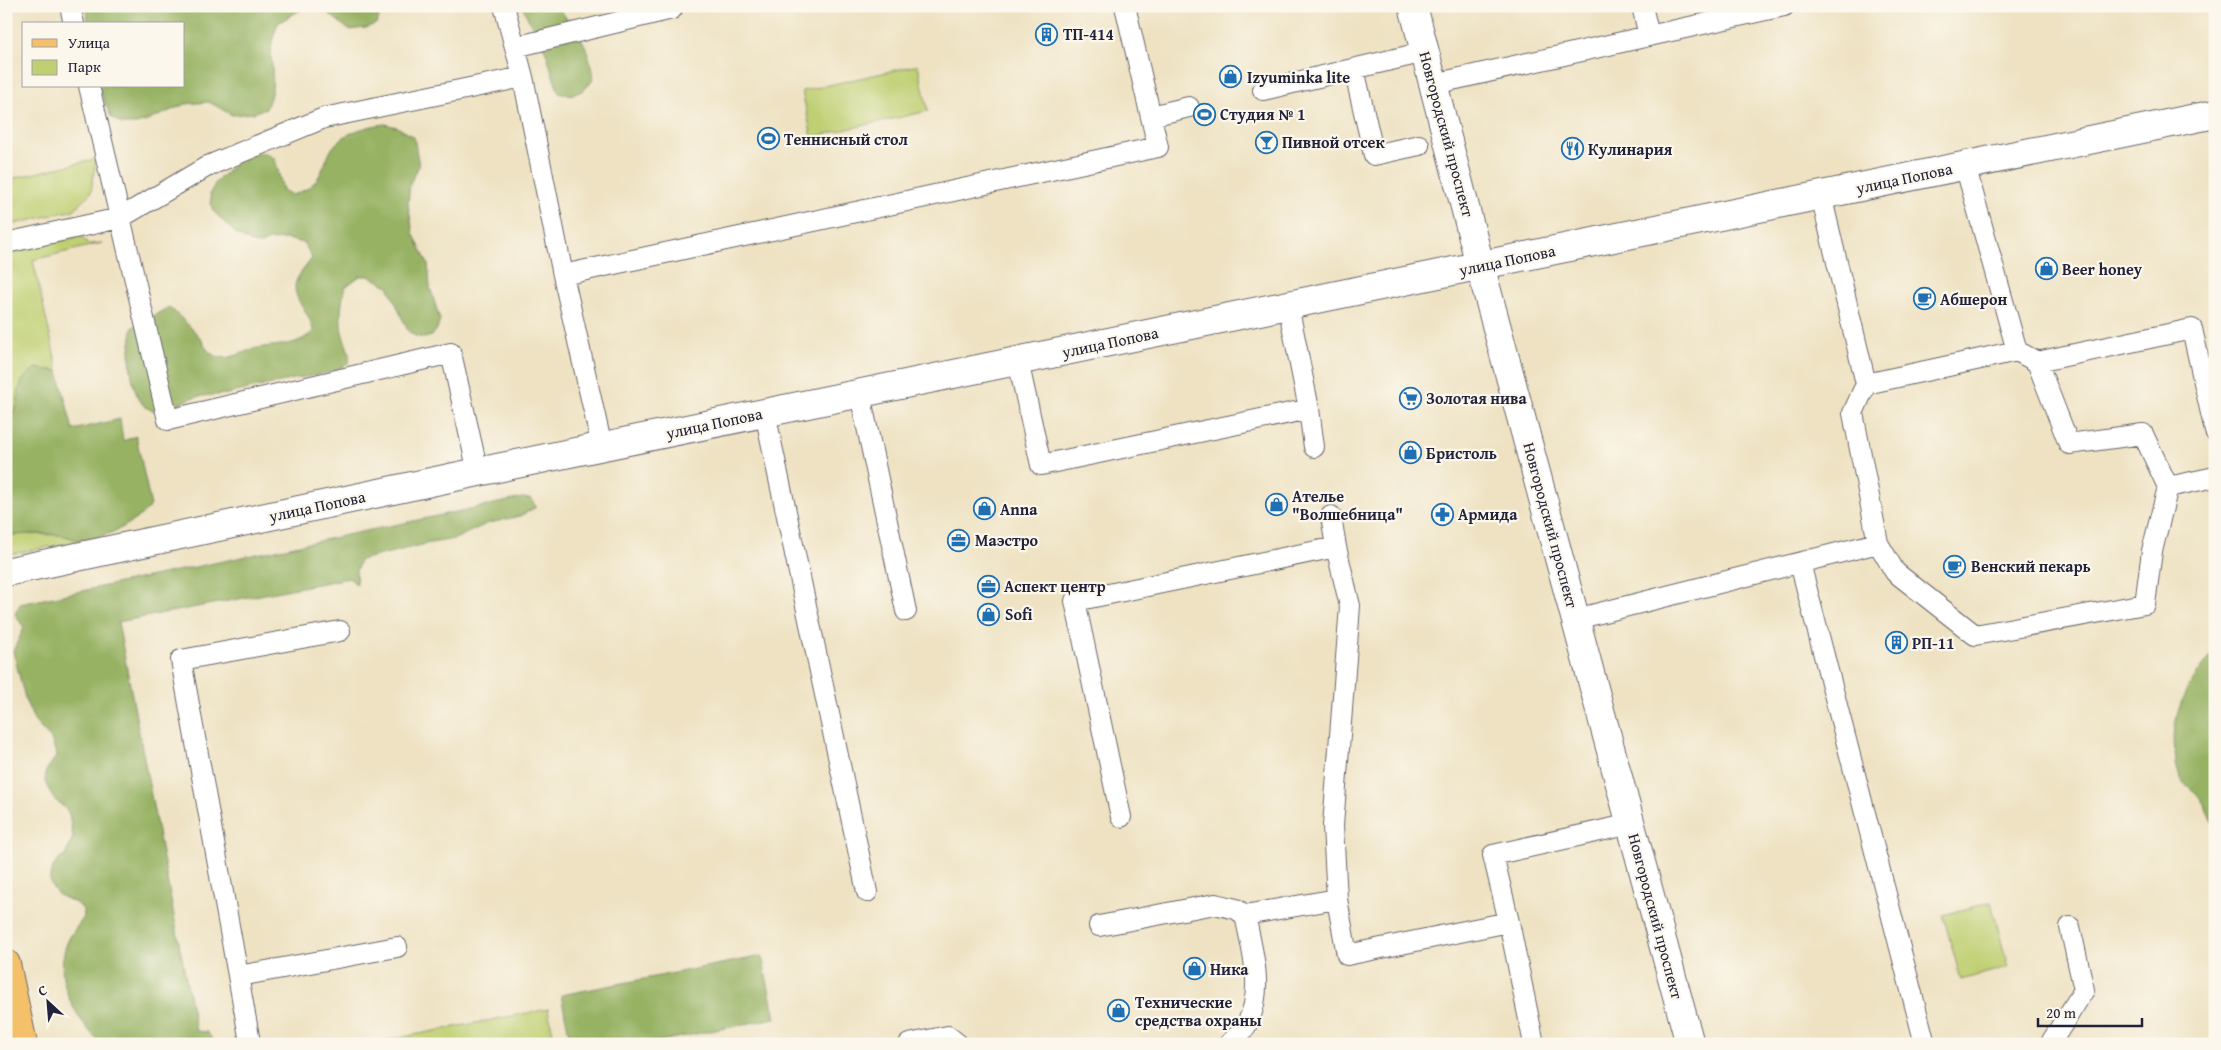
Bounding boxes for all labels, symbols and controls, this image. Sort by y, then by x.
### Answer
legend [22,22,185,88]
building icon: ТП-414 [1035,22,1059,46]
place label: ТП-414 [1063,22,1114,46]
text: Улица [68,32,111,53]
street label: Новгородский проспект [1413,49,1481,220]
text: Парк [68,56,101,77]
shop icon: Izyuminka lite [1219,65,1243,89]
place label: Izyuminka lite [1247,65,1350,89]
sports icon: Студия № 1 [1192,102,1216,126]
place label: Студия № 1 [1220,102,1305,126]
sports icon: Теннисный стол [756,127,780,151]
place label: Теннисный стол [784,127,909,151]
bar icon: Пивной отсек [1254,130,1278,154]
place label: Пивной отсек [1282,130,1385,154]
restaurant icon: Кулинария [1560,137,1584,161]
place label: Кулинария [1588,137,1673,161]
street label: улица Попова [1853,156,1955,200]
street label: улица Попова [1456,238,1558,282]
shop icon: Beer honey [2034,257,2058,281]
place label: Beer honey [2062,257,2143,281]
cafe icon: Абшерон [1912,287,1936,311]
place label: Абшерон [1940,287,2007,311]
street label: улица Попова [1059,320,1161,364]
supermarket icon: Золотая нива [1398,386,1422,410]
place label: Золотая нива [1426,386,1527,410]
street label: улица Попова [663,401,765,445]
street label: Новгородский проспект [1517,440,1585,611]
shop icon: Бристоль [1398,441,1422,465]
place label: Бристоль [1426,441,1497,465]
street label: улица Попова [266,484,368,528]
place label: Ателье "Волшебница" [1292,484,1403,526]
shop icon: Ателье "Волшебница" [1264,493,1288,517]
shop icon: Anna [972,497,996,521]
place label: Anna [1000,497,1038,521]
pharmacy icon: Армида [1430,502,1454,526]
place label: Армида [1458,502,1518,526]
office icon: Маэстро [947,528,971,552]
place label: Маэстро [975,528,1039,552]
cafe icon: Венский пекарь [1943,554,1967,578]
place label: Венский пекарь [1971,554,2091,578]
office icon: Аспект центр [976,574,1000,598]
place label: Аспект центр [1004,574,1106,598]
shop icon: Sofi [977,602,1001,626]
place label: Sofi [1005,602,1033,626]
building icon: РП-11 [1884,631,1908,655]
place label: РП-11 [1912,631,1954,655]
street label: Новгородский проспект [1622,831,1690,1002]
shop icon: Ника [1182,957,1206,981]
place label: Ника [1210,957,1249,981]
north arrow [22,978,72,1028]
text: С [34,980,50,1001]
place label: Технические средства охраны [1135,990,1262,1032]
scale bar [2038,995,2142,1027]
shop icon: Технические средства охраны [1107,999,1131,1023]
text: 20 m [2046,1002,2077,1023]

